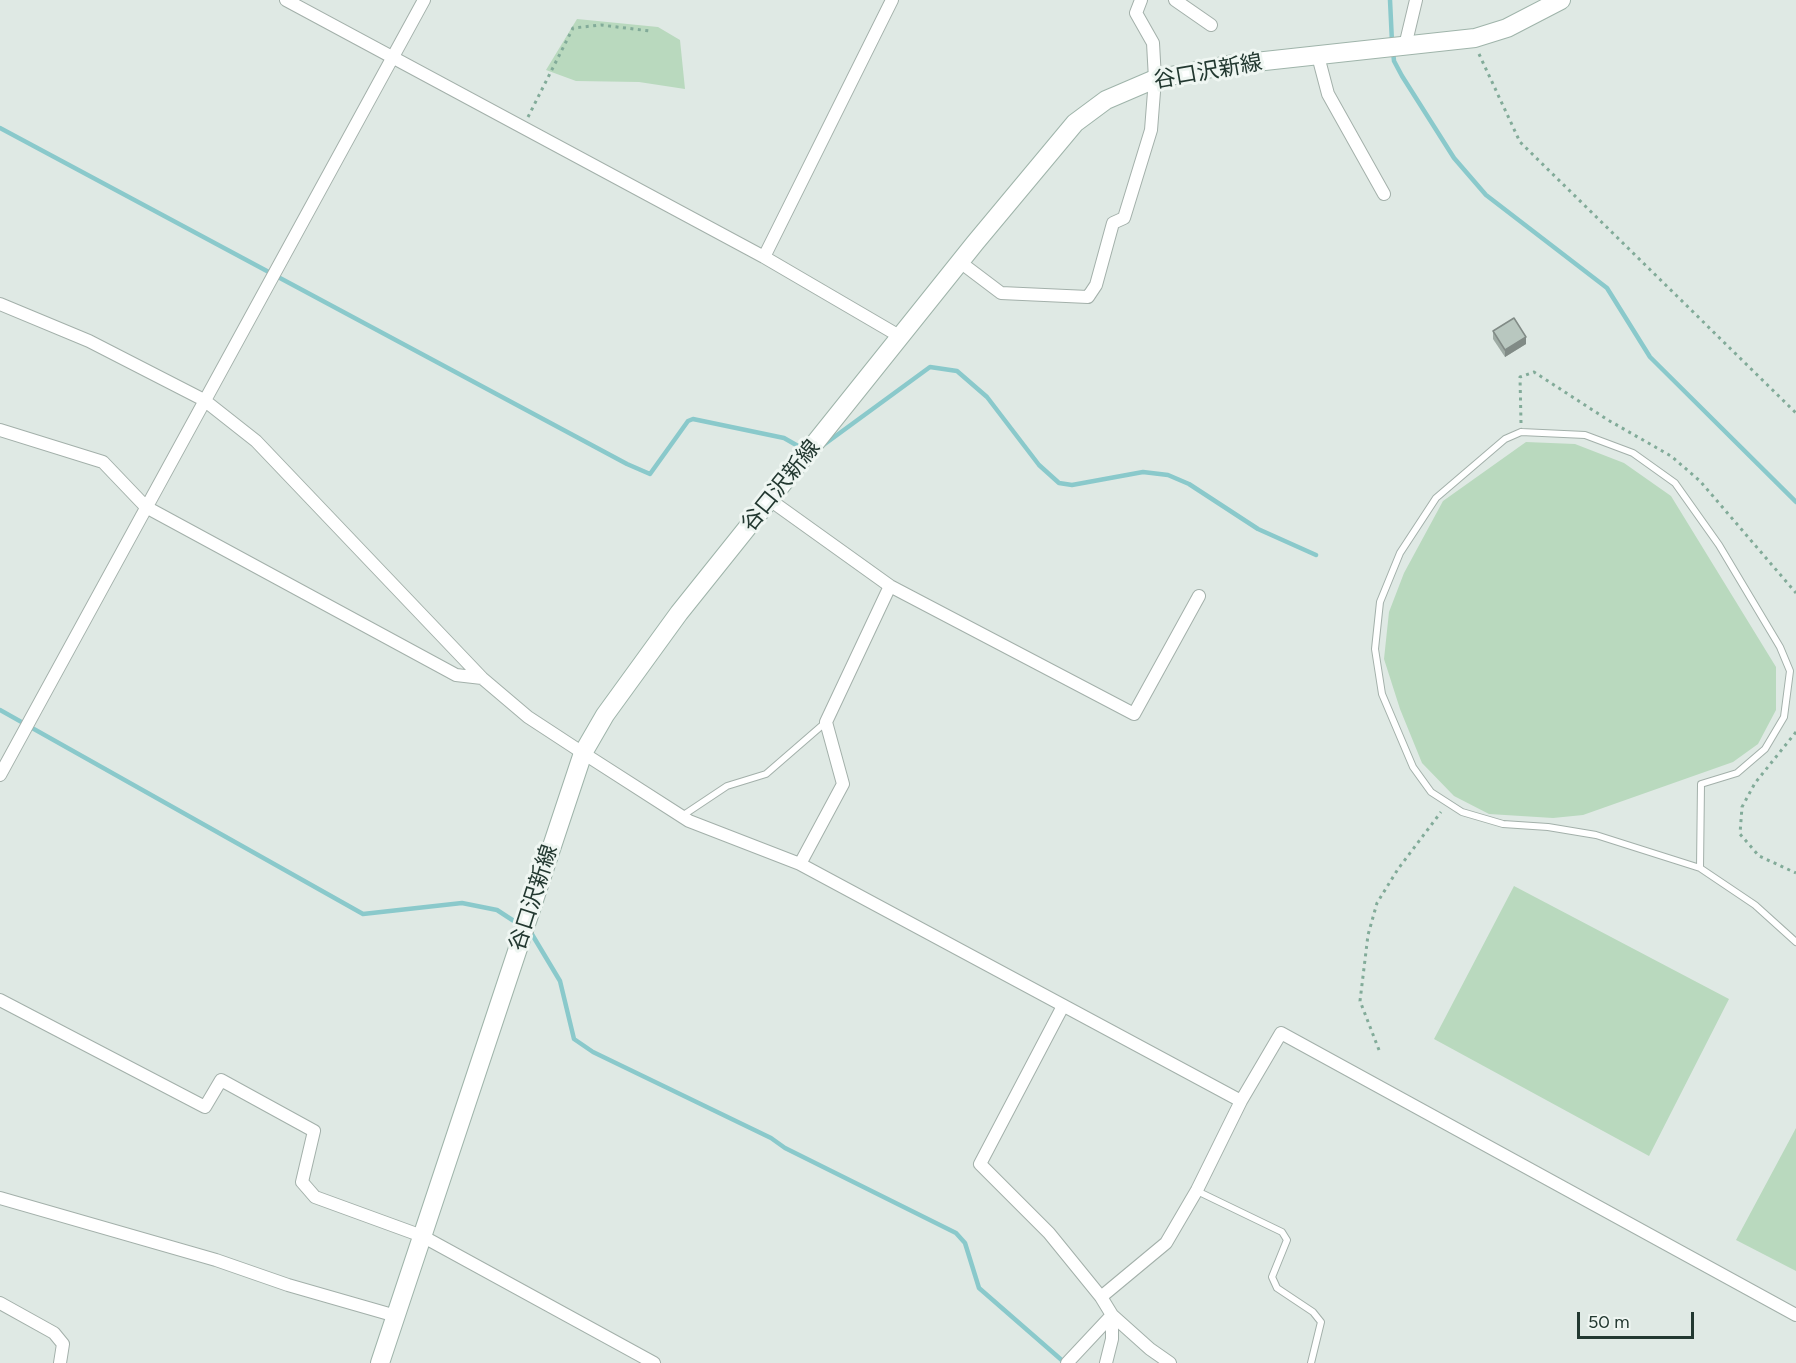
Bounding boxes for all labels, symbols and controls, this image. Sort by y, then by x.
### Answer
street label: 谷口沢新線 [1152,49,1264,95]
street label: 谷口沢新線 [736,435,826,537]
street label: 谷口沢新線 [504,842,564,954]
scale bar [1580,1300,1697,1338]
text: 50 m [1588,1311,1630,1333]

